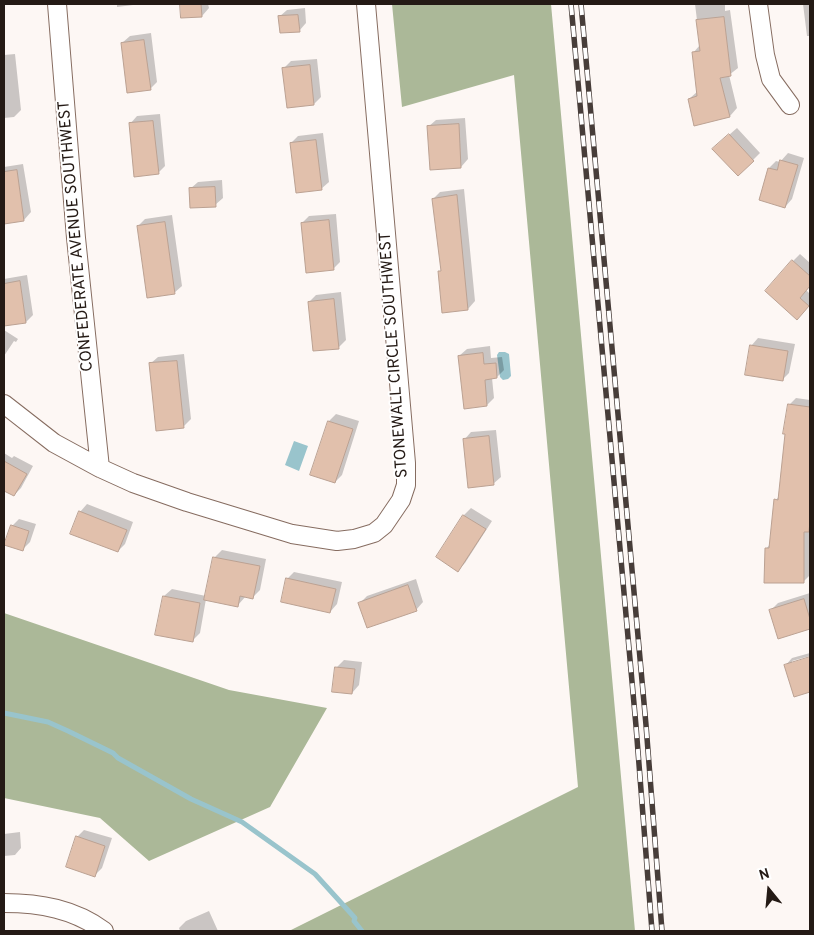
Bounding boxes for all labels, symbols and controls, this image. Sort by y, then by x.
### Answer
street label: CONFEDERATE AVENUE SOUTHWEST [56,100,98,372]
street label: STONEWALL CIRCLE SOUTHWEST [377,231,413,479]
north arrow [744,865,794,915]
text: N [757,866,772,885]

